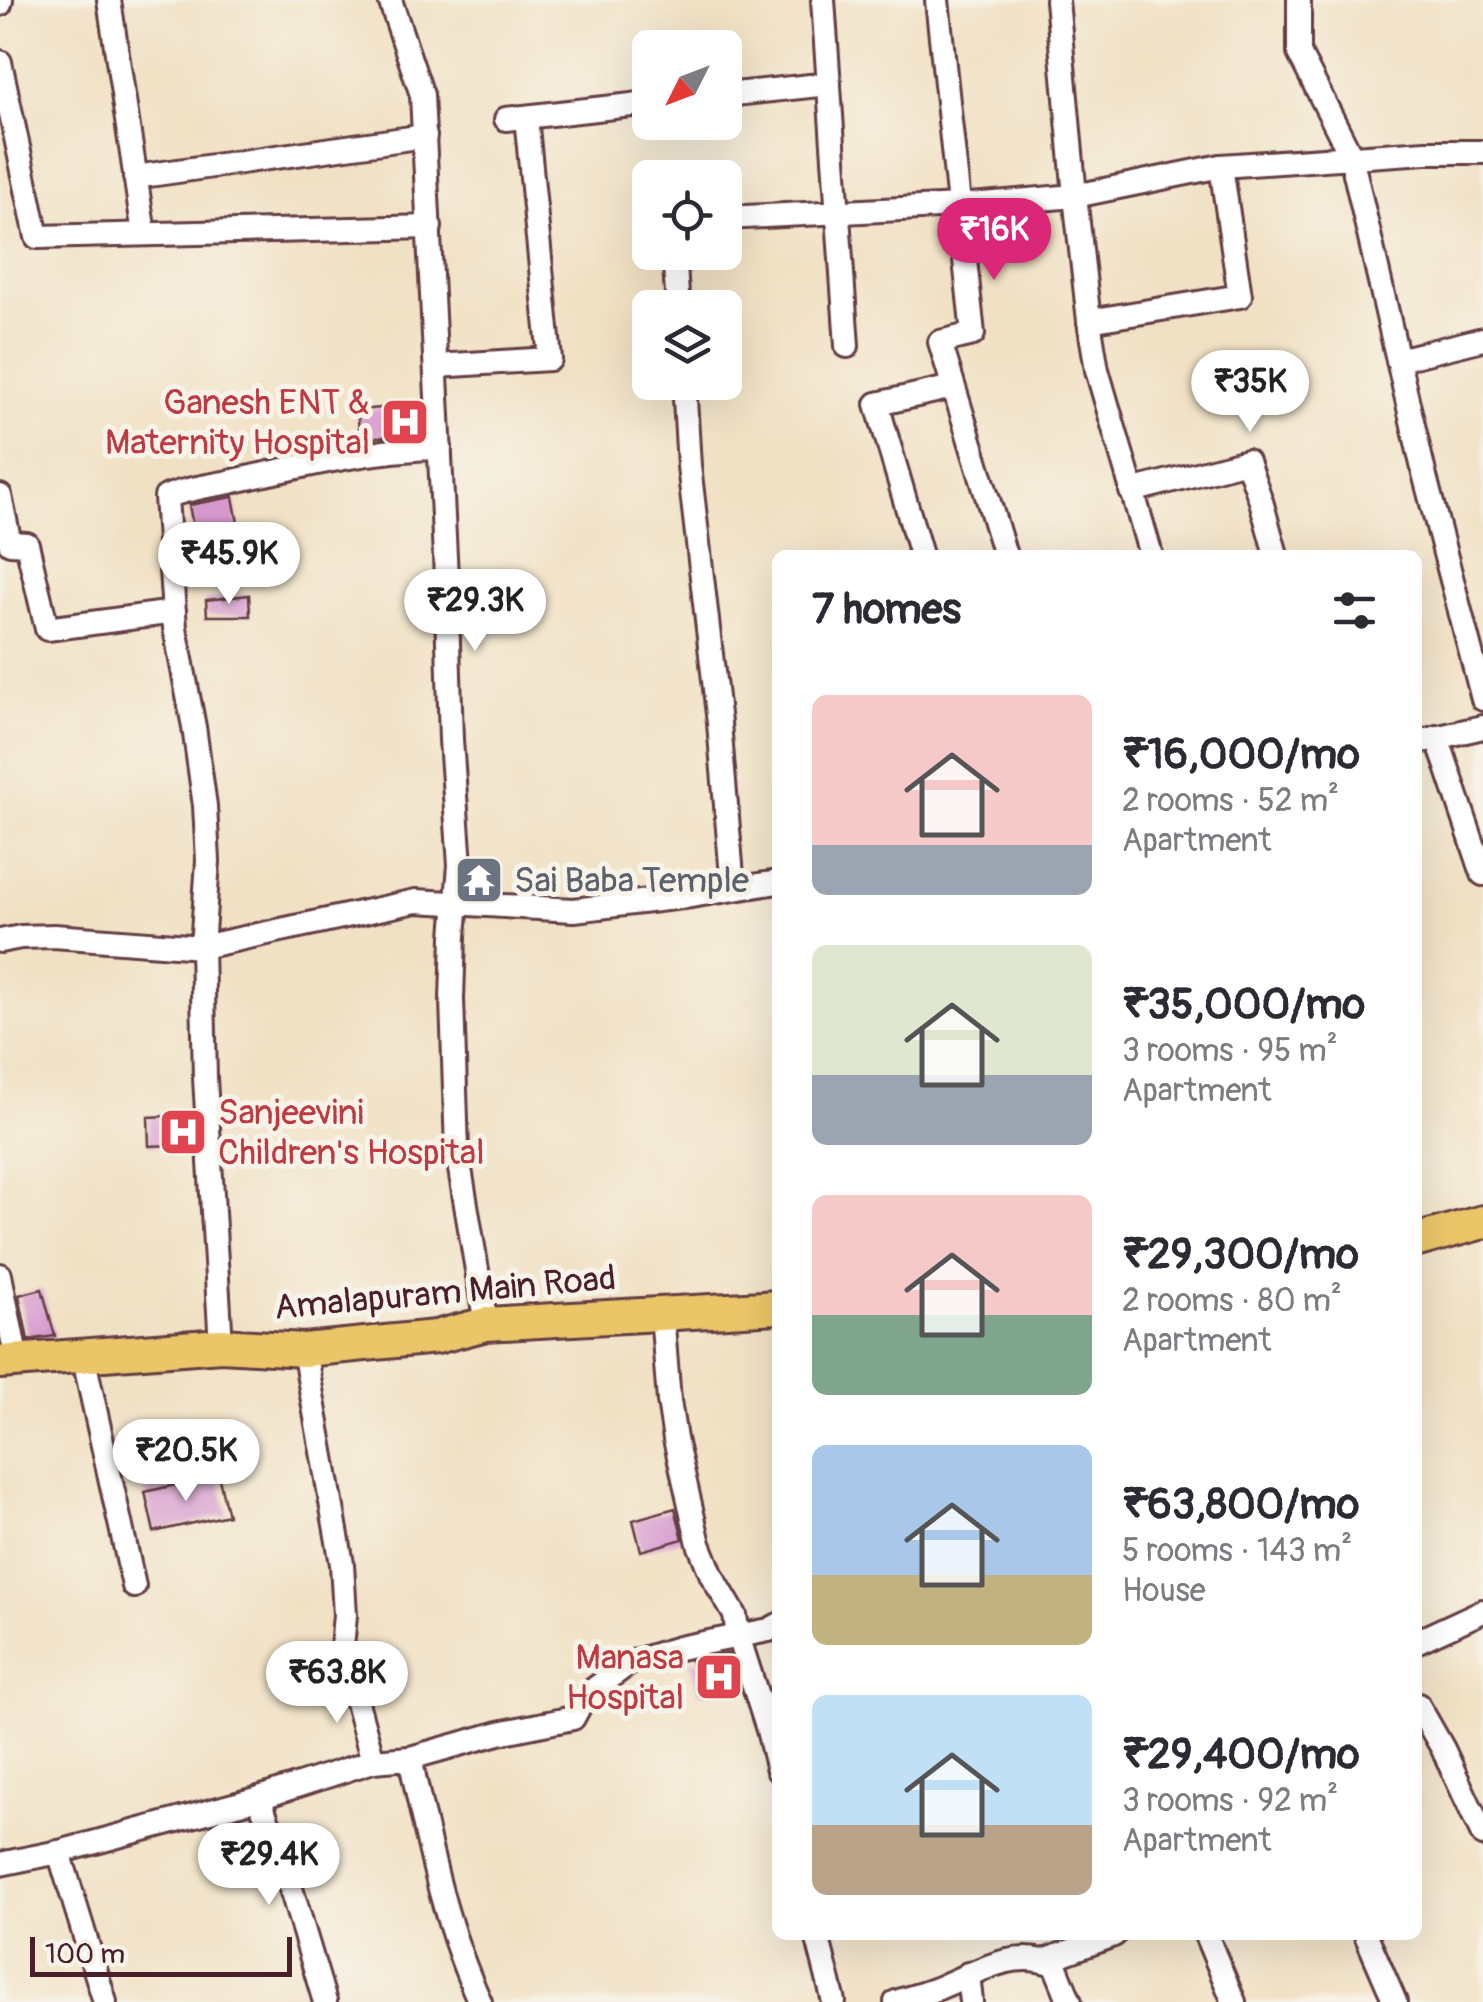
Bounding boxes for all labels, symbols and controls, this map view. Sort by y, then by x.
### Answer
north arrow [632,30,742,140]
map controls [632,30,742,400]
button: locate [632,160,742,270]
pin: ₹16K [935,198,1053,283]
text: ₹16K [959,210,1029,250]
button: layers [632,290,742,400]
pin: ₹35K [1191,350,1309,435]
text: ₹35K [1213,362,1287,402]
place label: Ganesh ENT & Maternity Hospital [105,381,370,465]
hospital icon: Ganesh ENT & Maternity Hospital [379,396,431,448]
pin: ₹45.9K [148,522,310,607]
text: ₹45.9K [180,534,278,574]
pin: ₹29.3K [394,569,556,654]
text: ₹29.3K [426,581,524,621]
icon: filters [1327,583,1382,638]
text: 7 homes [812,584,961,636]
text: ₹16,000/mo [1122,729,1360,781]
icon: home [892,735,1012,855]
text: 2 rooms · 52 m² [1122,781,1339,821]
text: Apartment [1122,821,1271,861]
temple icon: Sai Baba Temple [453,854,505,906]
place label: Sai Baba Temple [514,859,749,903]
text: ₹35,000/mo [1122,979,1365,1031]
icon: home [892,985,1012,1105]
text: 3 rooms · 95 m² [1122,1031,1338,1071]
text: Apartment [1122,1071,1271,1111]
place label: Sanjeevini Children's Hospital [218,1091,484,1175]
hospital icon: Sanjeevini Children's Hospital [157,1106,209,1158]
text: ₹29,300/mo [1122,1229,1359,1281]
icon: home [892,1235,1012,1355]
street label: Amalapuram Main Road [272,1256,618,1330]
text: 2 rooms · 80 m² [1122,1281,1342,1321]
text: Apartment [1122,1321,1271,1361]
pin: ₹20.5K [105,1419,267,1504]
text: ₹20.5K [135,1431,237,1471]
text: ₹63,800/mo [1122,1479,1359,1531]
icon: home [892,1485,1012,1605]
text: 5 rooms · 143 m² [1122,1531,1352,1571]
text: House [1122,1571,1206,1611]
place label: Manasa Hospital [566,1636,684,1720]
pin: ₹63.8K [256,1641,418,1726]
hospital icon: Manasa Hospital [693,1651,745,1703]
text: ₹63.8K [288,1653,386,1693]
text: ₹29,400/mo [1122,1729,1360,1781]
icon: home [892,1735,1012,1855]
text: 3 rooms · 92 m² [1122,1781,1338,1821]
text: Apartment [1122,1821,1271,1861]
pin: ₹29.4K [188,1823,350,1908]
text: ₹29.4K [220,1835,318,1875]
scale bar [30,1932,292,1976]
text: 100 m [45,1937,125,1972]

